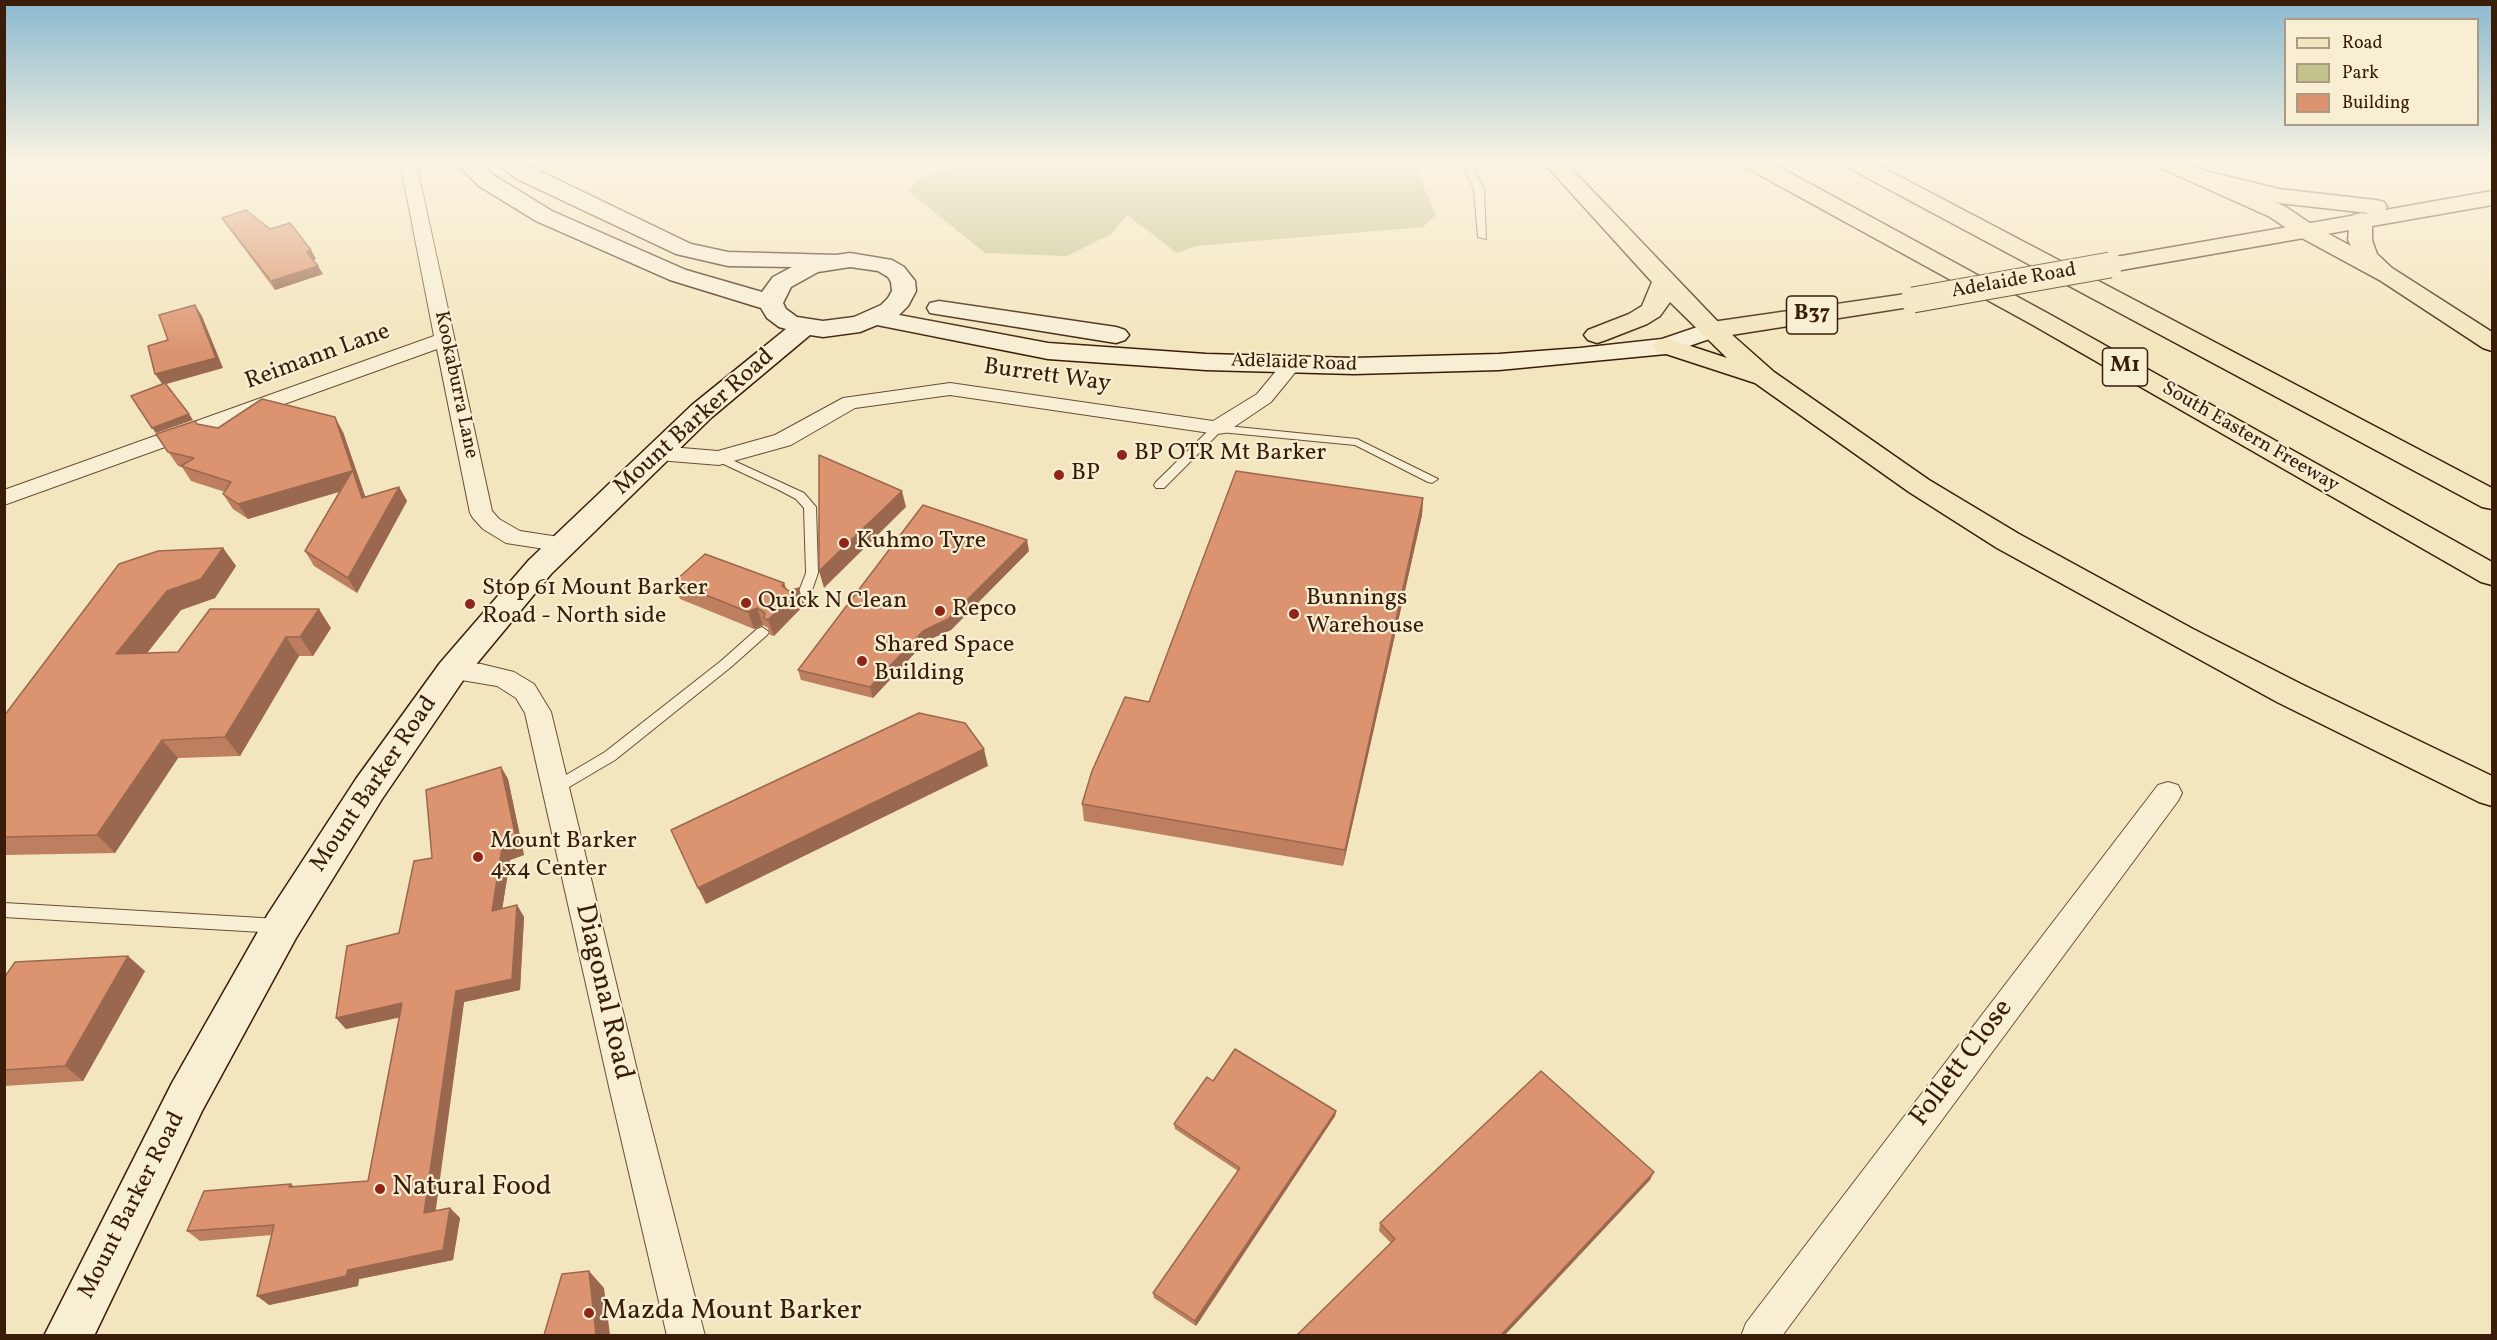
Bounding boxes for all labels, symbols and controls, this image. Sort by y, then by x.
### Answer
legend [2284,18,2479,126]
text: Road [2342,31,2383,56]
text: Park [2342,61,2379,86]
text: Building [2342,91,2410,116]
street label: Adelaide Road [1950,259,2078,305]
road number: B37 [1786,296,1838,334]
street label: Kookaburra Lane [428,309,482,461]
street label: Reimann Lane [242,318,394,398]
street label: Mount Barker Road [609,343,781,503]
road number: M1 [2102,348,2148,386]
street label: Adelaide Road [1230,350,1358,378]
street label: Burrett Way [982,354,1112,400]
street label: South Eastern Freeway [2157,377,2343,499]
place label: BP OTR Mt Barker [1134,441,1326,469]
marker: BP OTR Mt Barker [1115,448,1129,462]
place label: BP [1071,461,1100,489]
marker: BP [1052,468,1066,482]
place label: Kuhmo Tyre [856,529,986,557]
marker: Kuhmo Tyre [837,536,851,550]
place label: Stop 61 Mount Barker Road - North side [482,576,708,632]
place label: Bunnings Warehouse [1306,586,1424,642]
place label: Quick N Clean [758,589,907,617]
marker: Quick N Clean [739,596,753,610]
marker: Stop 61 Mount Barker Road - North side [463,597,477,611]
place label: Repco [952,597,1017,625]
marker: Repco [933,604,947,618]
marker: Bunnings Warehouse [1287,607,1301,621]
place label: Shared Space Building [874,633,1014,689]
marker: Shared Space Building [855,654,869,668]
street label: Mount Barker Road [306,692,444,878]
place label: Mount Barker 4x4 Center [490,829,637,885]
marker: Mount Barker 4x4 Center [471,850,485,864]
street label: Diagonal Road [565,901,639,1083]
street label: Follett Close [1904,994,2022,1134]
street label: Mount Barker Road [73,1108,193,1304]
place label: Natural Food [392,1172,551,1206]
marker: Natural Food [373,1182,387,1196]
place label: Mazda Mount Barker [601,1296,862,1330]
marker: Mazda Mount Barker [582,1306,596,1320]

